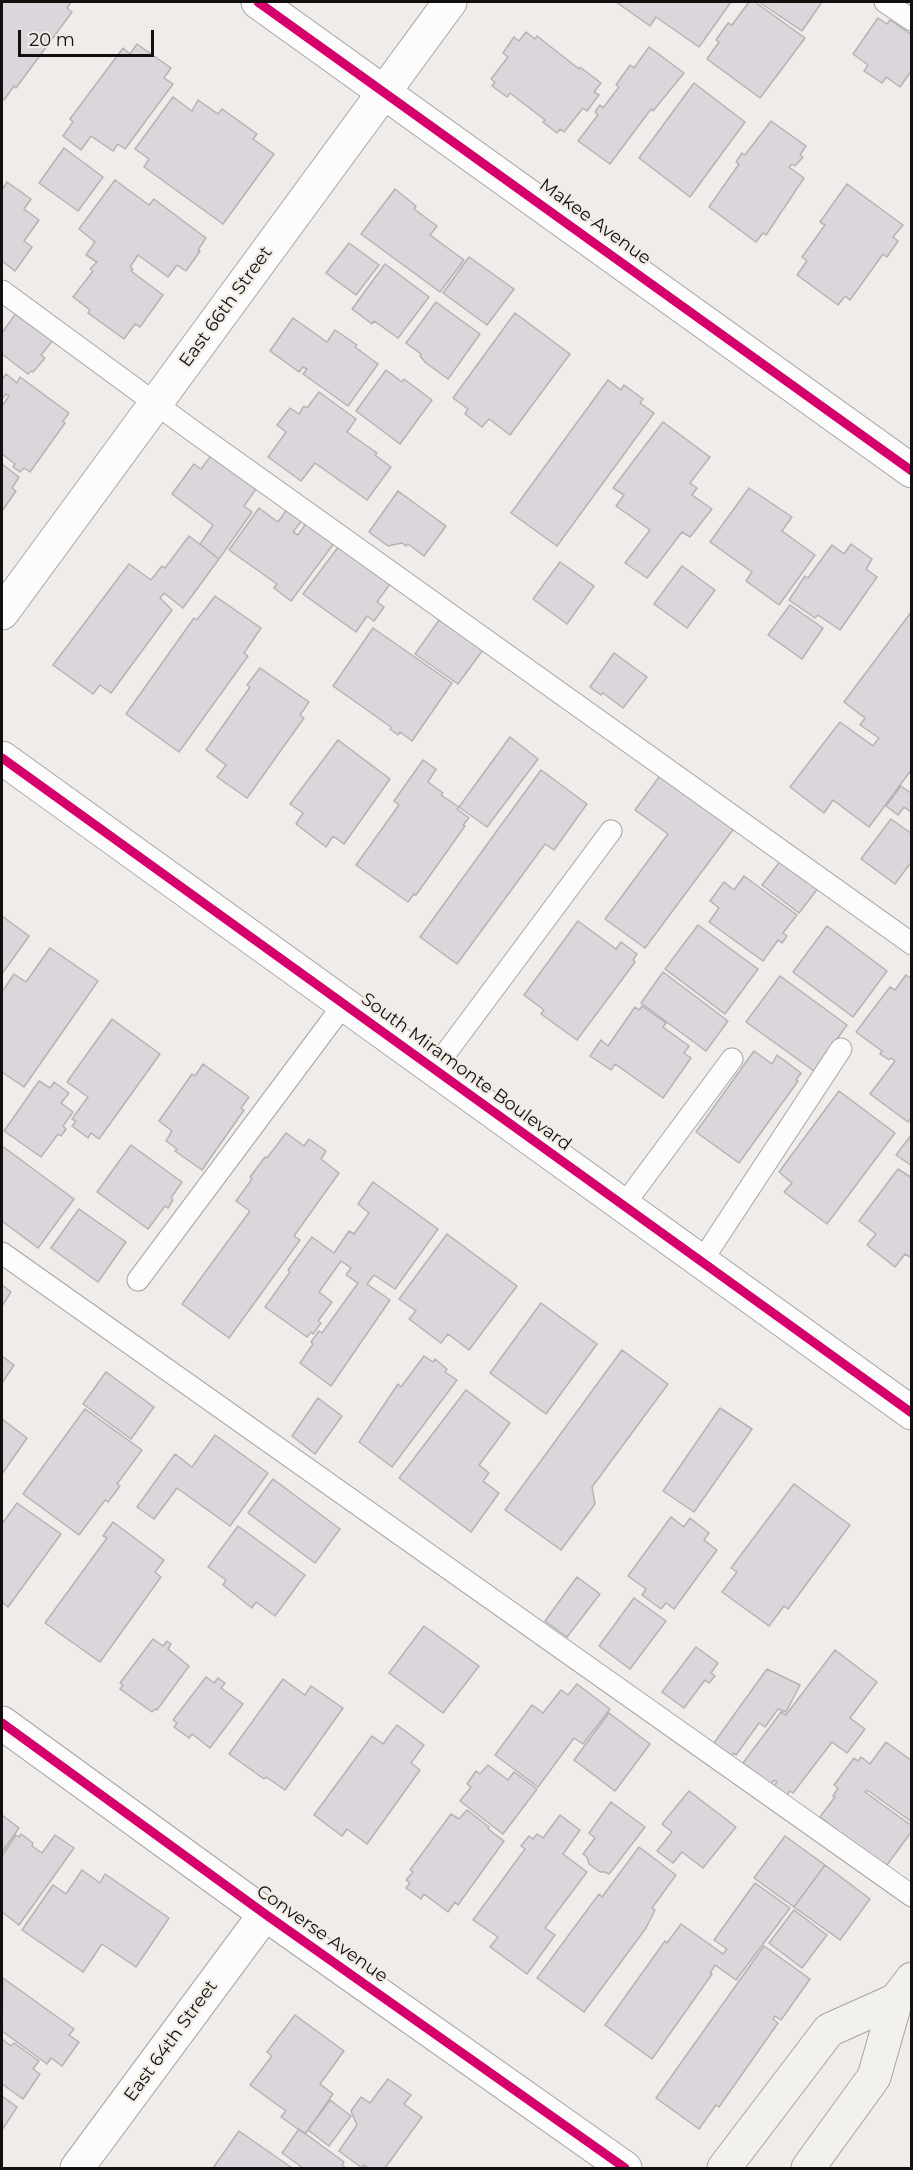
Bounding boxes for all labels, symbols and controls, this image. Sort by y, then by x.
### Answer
scale bar [21,18,158,56]
text: 20 m [29,29,75,51]
street label: Makee Avenue [535,174,655,270]
street label: East 66th Street [175,242,277,372]
street label: South Miramonte Boulevard [357,988,575,1156]
street label: Converse Avenue [252,1881,392,1987]
street label: East 64th Street [120,1976,222,2106]

